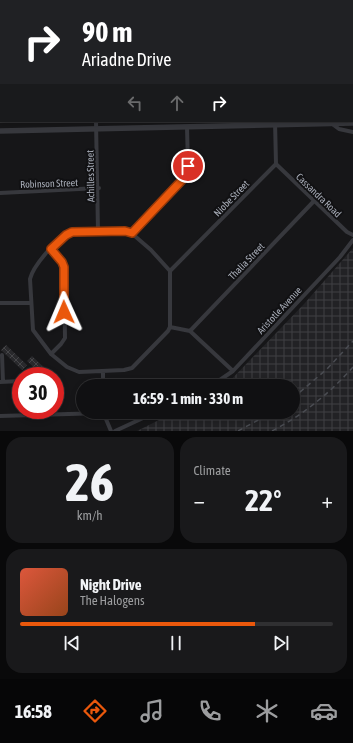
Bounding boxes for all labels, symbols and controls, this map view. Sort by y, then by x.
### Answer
icon: right [16,16,68,68]
text: 90 m [82,16,132,48]
text: Ariadne Drive [82,49,171,70]
icon: left [124,92,146,114]
icon: ahead [166,92,188,114]
icon: right [208,92,230,114]
pin [171,149,205,183]
street label: Achilles Street [85,150,96,202]
icon: arrive [177,155,199,177]
street label: Cassandra Road [294,171,344,220]
street label: Robinson Street [20,177,78,190]
street label: Niobe Street [212,178,251,219]
street label: Thalia Street [226,241,267,282]
street label: Aristotle Avenue [255,284,304,336]
position arrow [43,291,85,333]
speed limit sign: 30 [12,367,64,419]
text: 16:59 · 1 min · 330 m [133,390,243,407]
text: 26 [65,452,114,512]
text: Climate [194,463,231,478]
text: 22° [245,483,281,517]
text: − [194,487,205,513]
text: + [322,487,333,513]
text: km/h [77,508,103,523]
text: Night Drive [80,576,142,593]
text: The Halogens [80,593,145,608]
icon: previous [61,632,83,654]
icon: pause [165,632,187,654]
icon: next [270,632,292,654]
icon: directions [81,697,109,725]
icon: music [138,697,166,725]
icon: phone [196,697,224,725]
icon: climate [253,697,281,725]
icon: car [310,697,338,725]
text: 16:58 [15,701,52,722]

